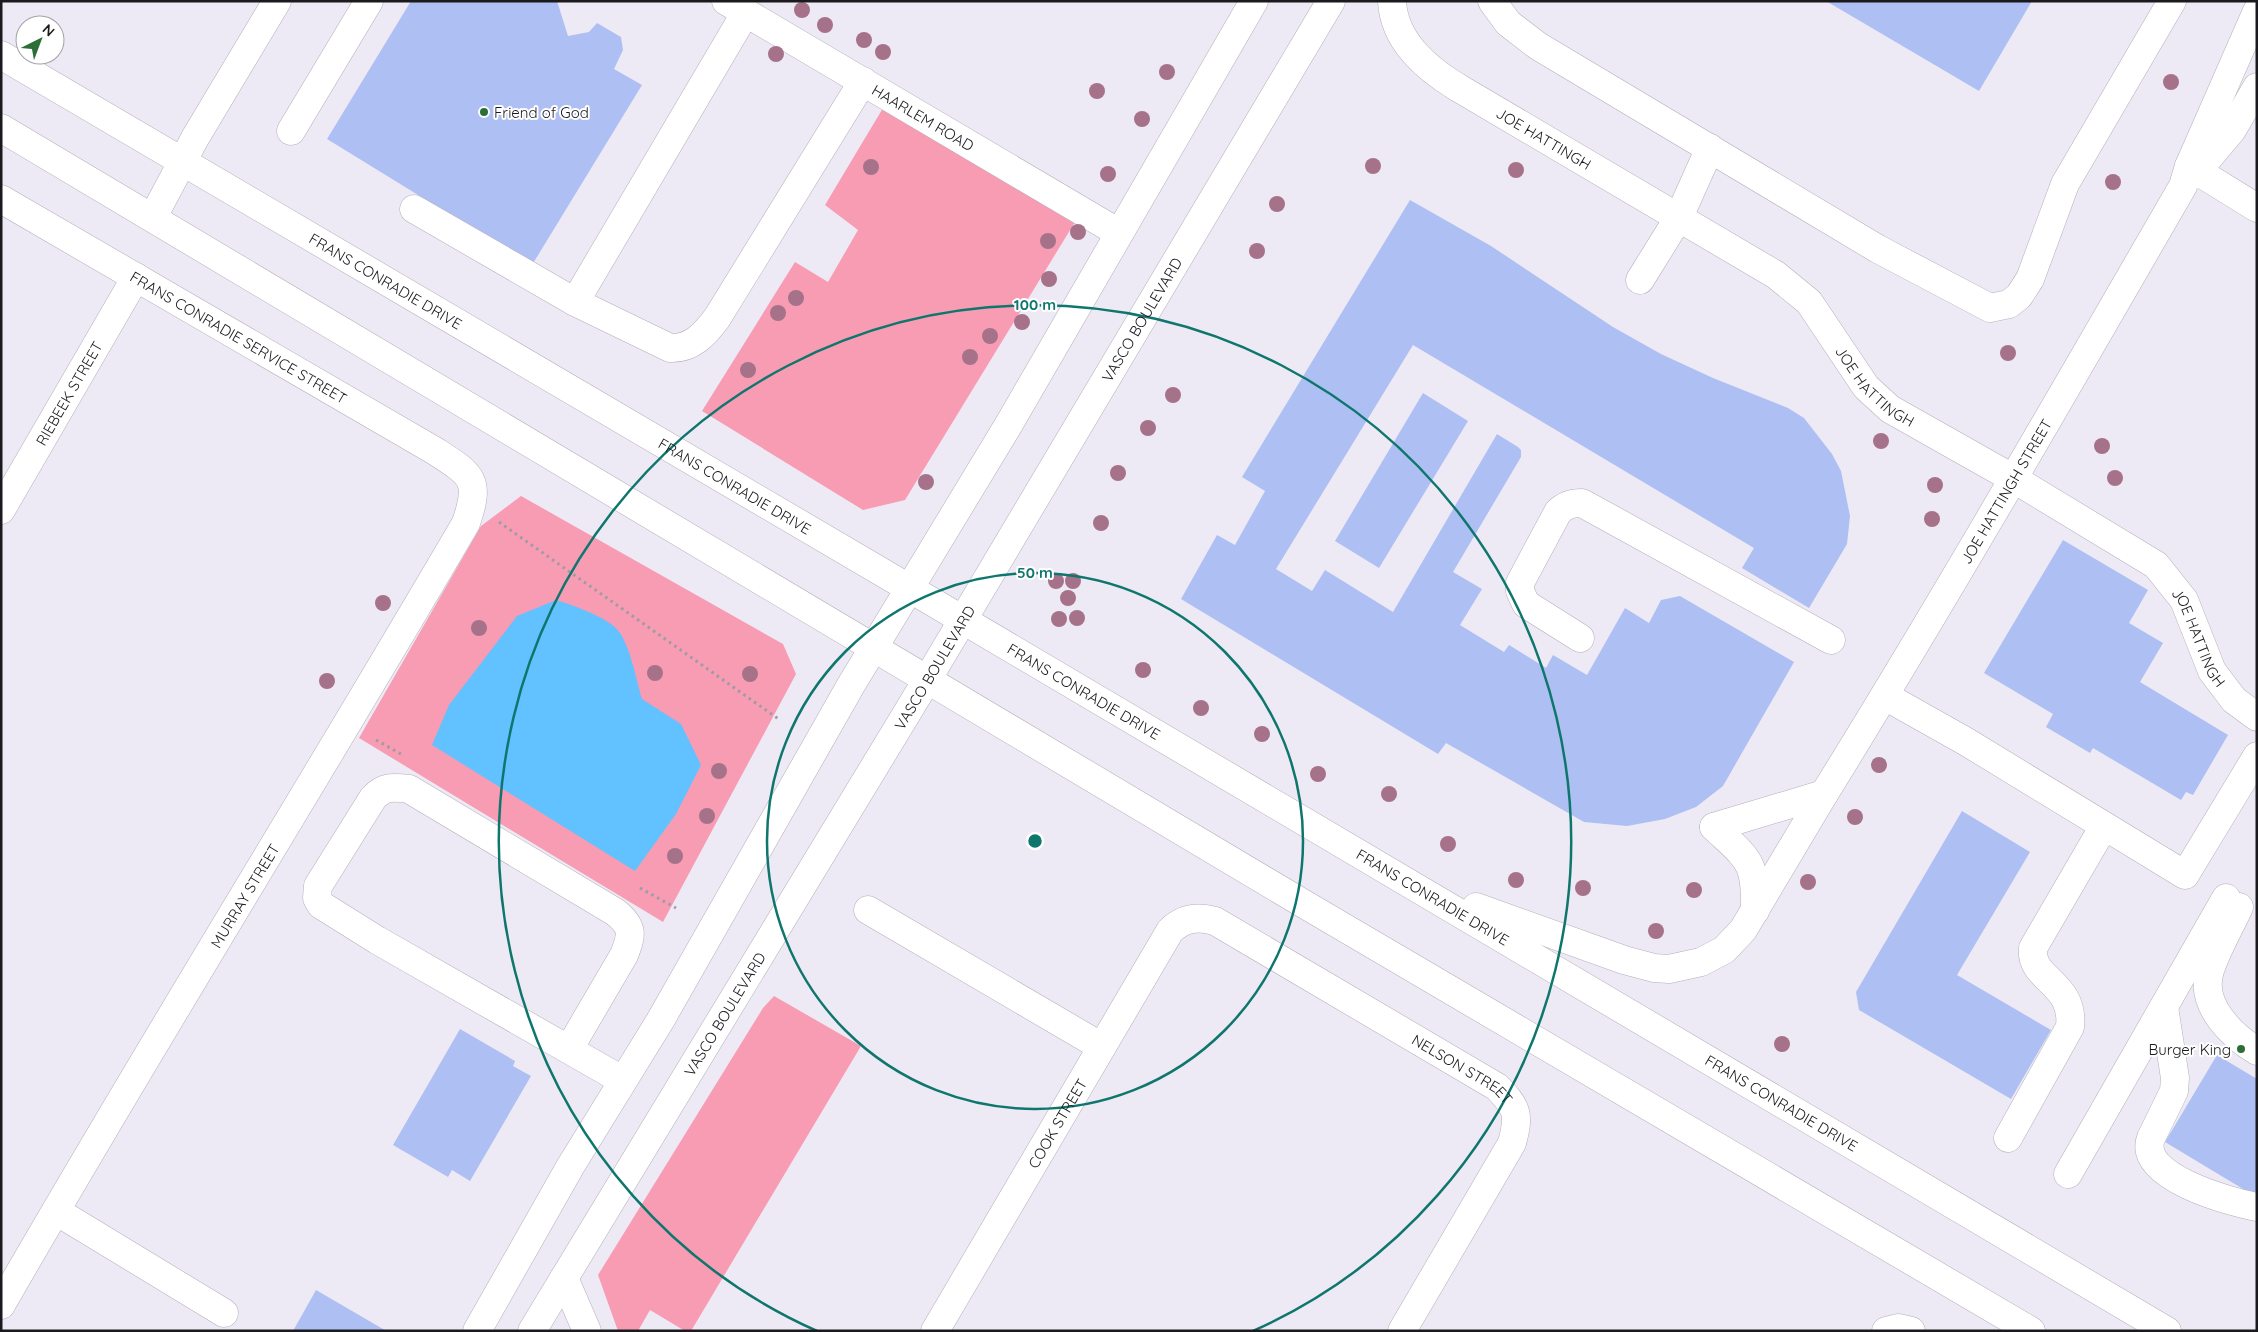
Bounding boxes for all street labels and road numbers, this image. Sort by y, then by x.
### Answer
street label: HAARLEM ROAD [869,80,978,155]
street label: JOE HATTINGH [1493,103,1595,174]
street label: FRANS CONRADIE DRIVE [306,228,466,333]
street label: VASCO BOULEVARD [1097,254,1186,385]
street label: FRANS CONRADIE SERVICE STREET [127,267,351,407]
street label: RIEBEEK STREET [31,338,106,449]
street label: JOE HATTINGH [1832,342,1918,430]
street label: JOE HATTINGH STREET [1956,415,2056,567]
street label: FRANS CONRADIE DRIVE [655,434,815,538]
street label: JOE HATTINGH [2168,583,2230,690]
street label: VASCO BOULEVARD [890,602,979,733]
street label: FRANS CONRADIE DRIVE [1004,639,1164,743]
street label: MURRAY STREET [206,840,284,952]
street label: FRANS CONRADIE DRIVE [1353,844,1513,949]
street label: VASCO BOULEVARD [680,948,769,1079]
street label: NELSON STREET [1409,1030,1517,1108]
street label: FRANS CONRADIE DRIVE [1702,1050,1861,1155]
street label: COOK STREET [1023,1075,1091,1171]

